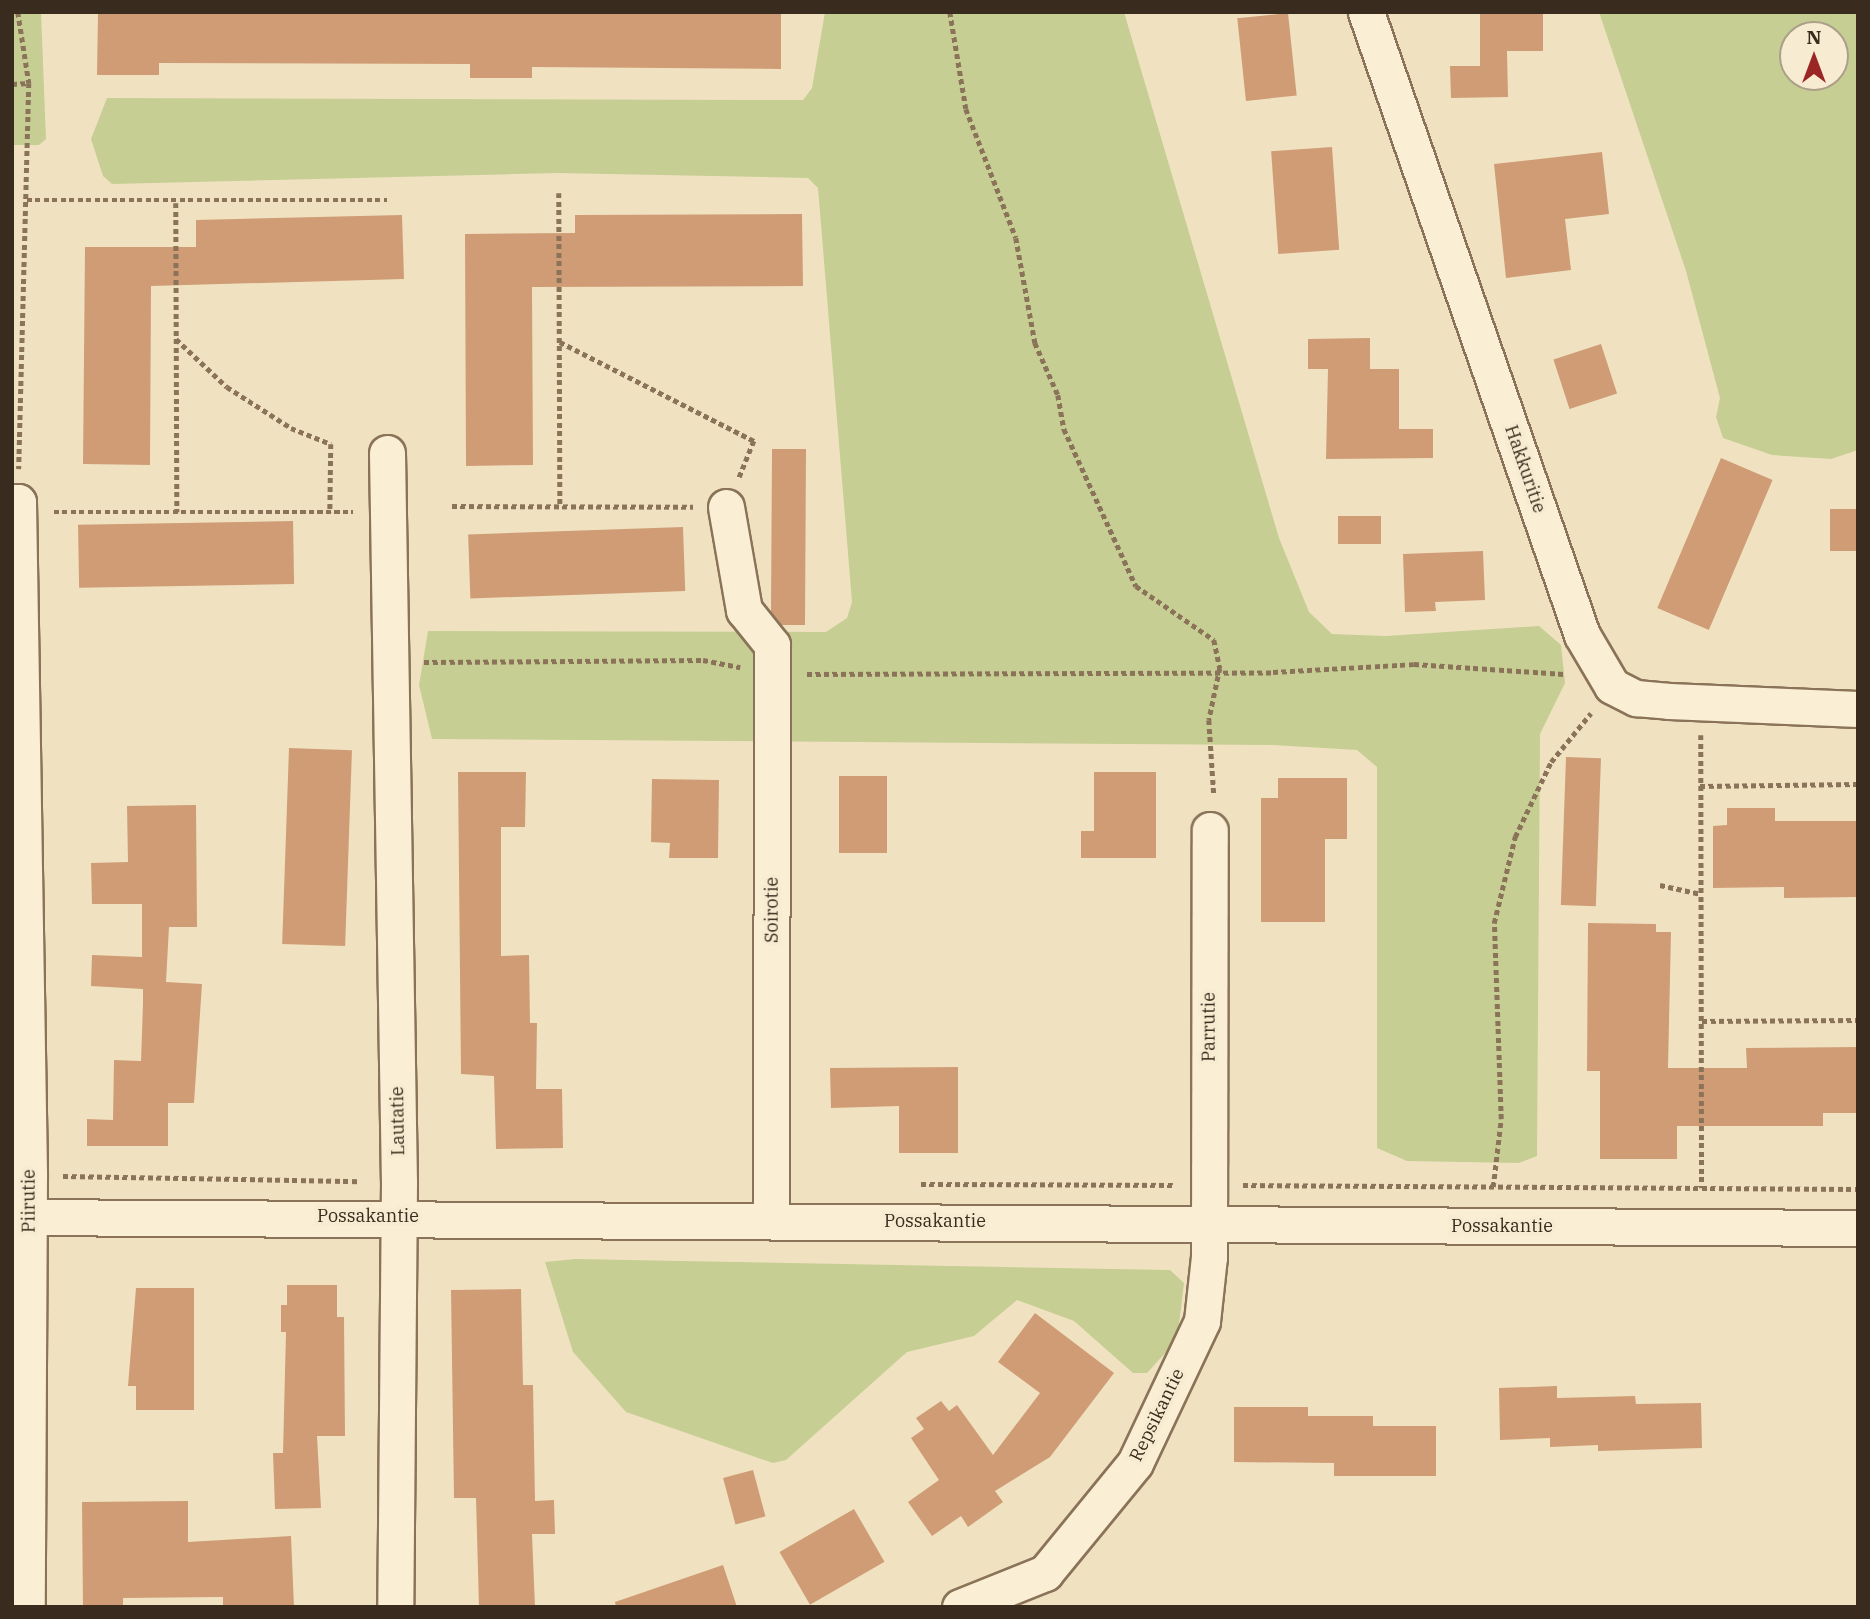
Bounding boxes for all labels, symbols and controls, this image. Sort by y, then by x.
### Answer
north arrow [1779,21,1849,91]
text: N [1806,25,1822,49]
street label: Hakkuritie [1500,422,1550,516]
street label: Soirotie [761,877,783,943]
street label: Parrutie [1198,992,1220,1062]
street label: Lautatie [387,1086,409,1156]
street label: Piirutie [18,1169,40,1233]
street label: Possakantie [317,1205,419,1227]
street label: Possakantie [884,1210,986,1232]
street label: Possakantie [1451,1215,1553,1237]
street label: Repsikantie [1125,1365,1189,1465]

